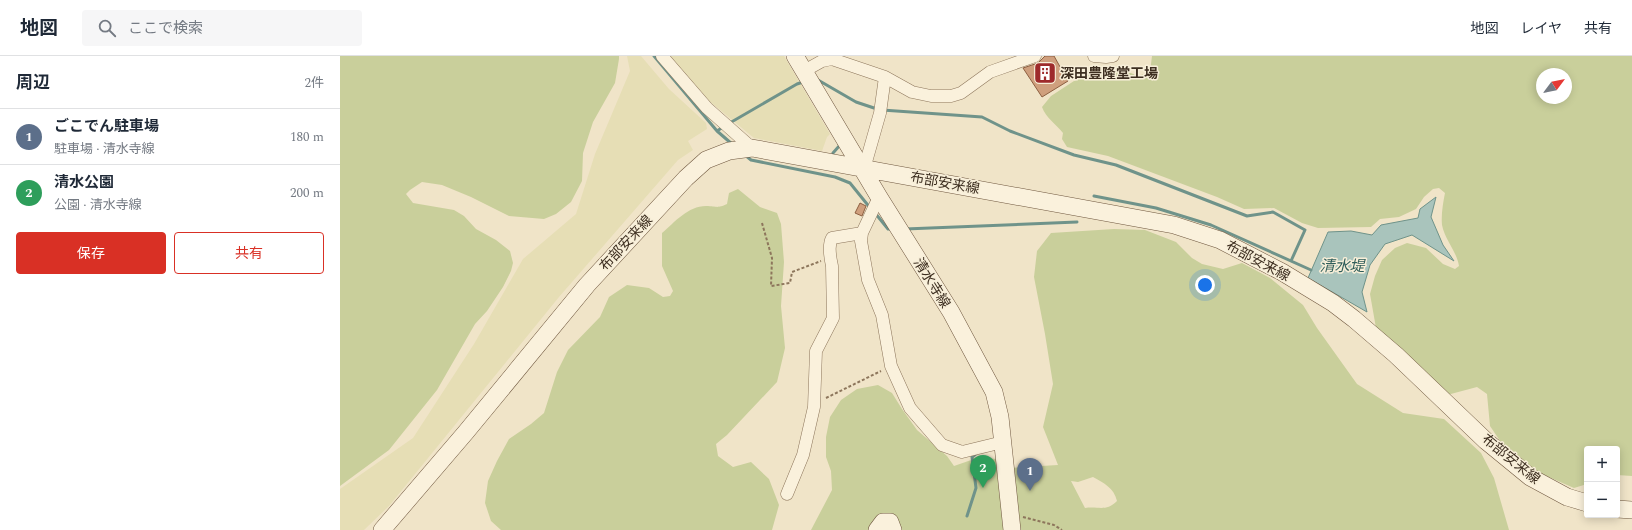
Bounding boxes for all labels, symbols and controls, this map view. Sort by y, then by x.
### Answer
search box [82,10,362,46]
text: 地図 [20,14,58,43]
icon: search [96,17,118,39]
text: ここで検索 [128,17,203,40]
text: 地図 [1470,18,1498,39]
text: レイヤ [1520,18,1562,39]
text: 共有 [1584,18,1612,39]
building icon: 深田豊隆堂工場 [1032,60,1058,86]
place label: 深田豊隆堂工場 [1060,63,1158,84]
north arrow [1536,68,1572,104]
text: 周辺 [16,70,50,96]
text: 2件 [304,73,324,93]
text: ごこでん駐車場 [54,115,159,138]
text: 1 [25,127,33,147]
text: 180 m [290,127,324,147]
text: 駐車場 · 清水寺線 [54,139,155,159]
street label: 布部安来線 [909,167,981,199]
text: 清水公園 [54,171,114,194]
text: 2 [25,183,33,203]
text: 200 m [290,183,324,203]
text: 公園 · 清水寺線 [54,195,142,215]
street label: 布部安来線 [594,210,658,276]
button: 保存 [16,232,166,274]
button: 共有 [174,232,324,274]
street label: 布部安来線 [1222,235,1294,287]
street label: 清水寺線 [908,254,956,312]
water label: 清水堤 [1319,255,1366,278]
your location [1195,275,1215,295]
street label: 布部安来線 [1477,429,1545,489]
map controls [1584,446,1620,518]
button: + [1584,446,1620,482]
pin: 2 [970,455,996,488]
pin: 1 [1017,458,1043,491]
button: − [1584,482,1620,518]

